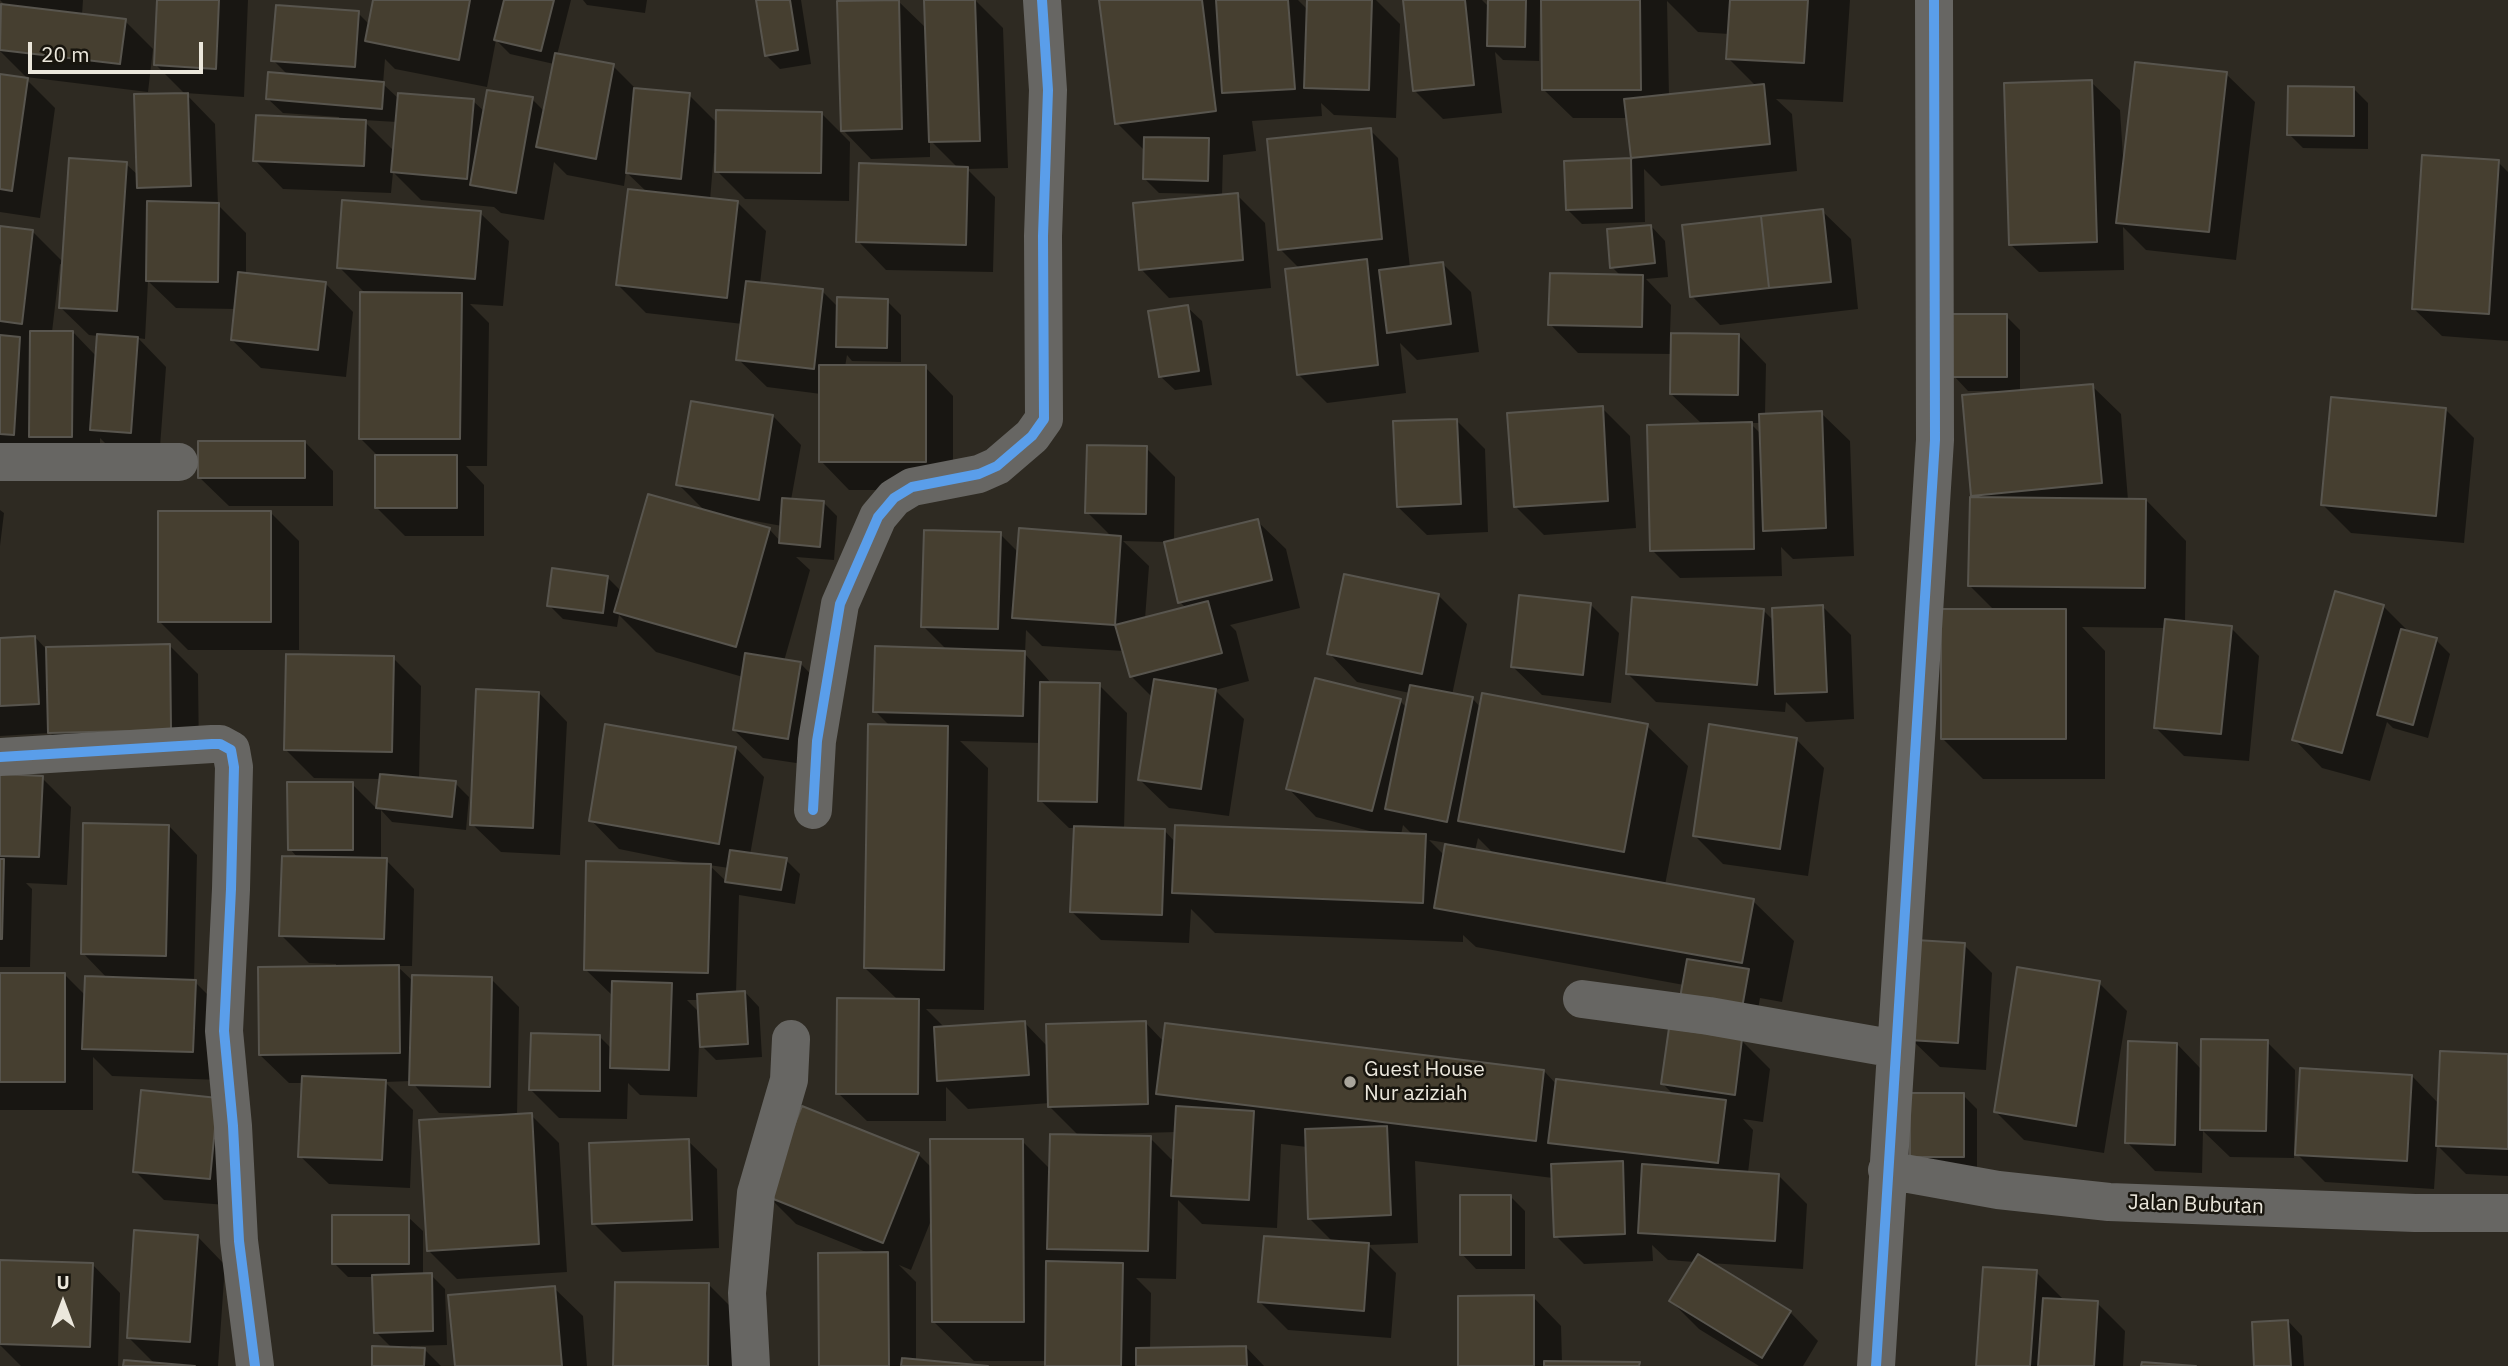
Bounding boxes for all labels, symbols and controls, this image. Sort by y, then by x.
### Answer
scale bar [32,28,206,72]
text: 20 m [41,40,90,68]
place label: Guest House Nur aziziah [1364,1057,1485,1107]
marker: Guest House Nur aziziah [1342,1074,1358,1090]
street label: Jalan Bubutan [2128,1190,2264,1220]
north arrow [28,1268,98,1338]
text: U [56,1270,70,1294]

